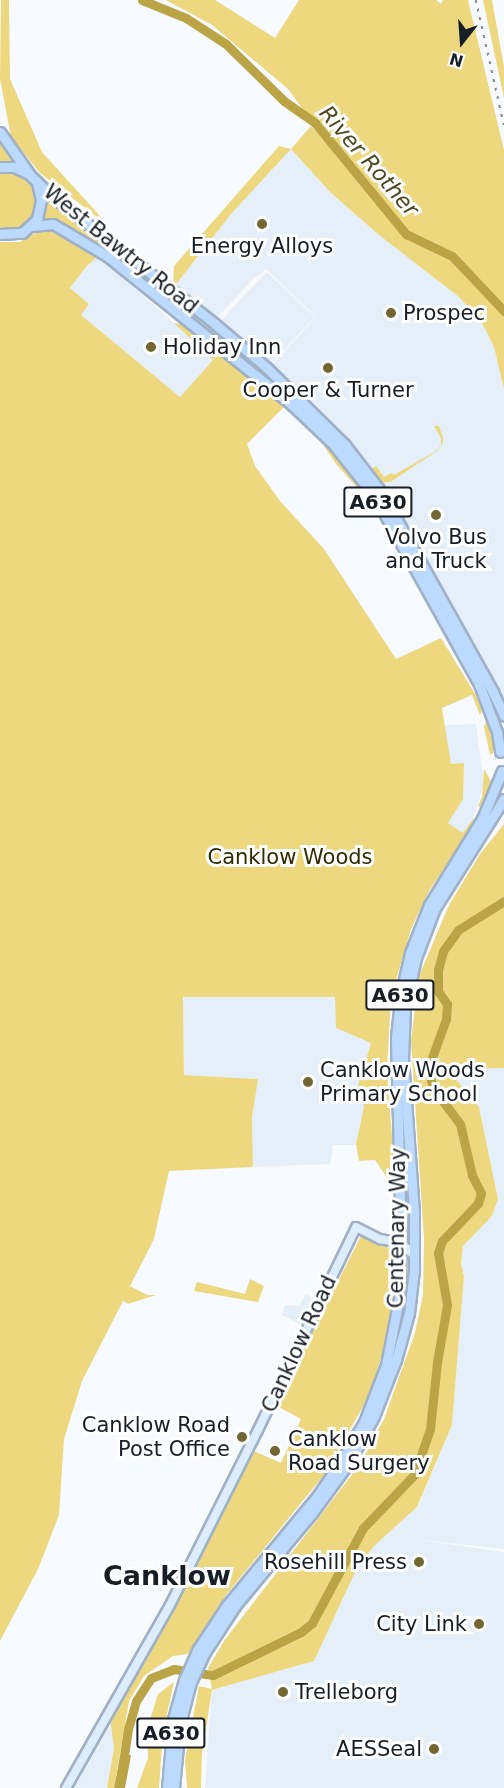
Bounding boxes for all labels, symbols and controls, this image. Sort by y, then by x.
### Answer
north arrow [432,12,492,72]
text: N [447,49,466,71]
water label: River Rother [314,100,424,222]
street label: West Bawtry Road [39,179,203,319]
marker: Energy Alloys [255,217,269,231]
place label: Energy Alloys [191,233,333,259]
place label: Prospec [403,300,485,326]
marker: Prospec [384,306,398,320]
place label: Holiday Inn [163,334,281,360]
marker: Holiday Inn [144,340,158,354]
marker: Cooper & Turner [321,361,335,375]
place label: Cooper & Turner [242,377,414,403]
road number: A630 [342,485,414,519]
marker: Volvo Bus and Truck [429,508,443,522]
place label: Volvo Bus and Truck [385,524,487,574]
park label: Canklow Woods [207,844,373,870]
road number: A630 [364,978,436,1012]
place label: Canklow Woods Primary School [320,1057,485,1107]
marker: Canklow Woods Primary School [301,1075,315,1089]
street label: Centenary Way [383,1147,411,1309]
street label: Canklow Road [256,1272,342,1416]
place label: Canklow Road Post Office [82,1412,230,1462]
place label: Canklow Road Surgery [288,1426,430,1476]
marker: Canklow Road Post Office [235,1430,249,1444]
marker: Canklow Road Surgery [266,1442,284,1460]
place label: Rosehill Press [264,1549,407,1575]
marker: Rosehill Press [412,1555,426,1569]
district label: Canklow [103,1560,231,1592]
place label: City Link [376,1611,467,1637]
marker: City Link [472,1617,486,1631]
place label: Trelleborg [295,1679,398,1705]
marker: Trelleborg [276,1685,290,1699]
road number: A630 [135,1716,207,1750]
place label: AESSeal [336,1736,422,1762]
marker: AESSeal [427,1742,441,1756]

